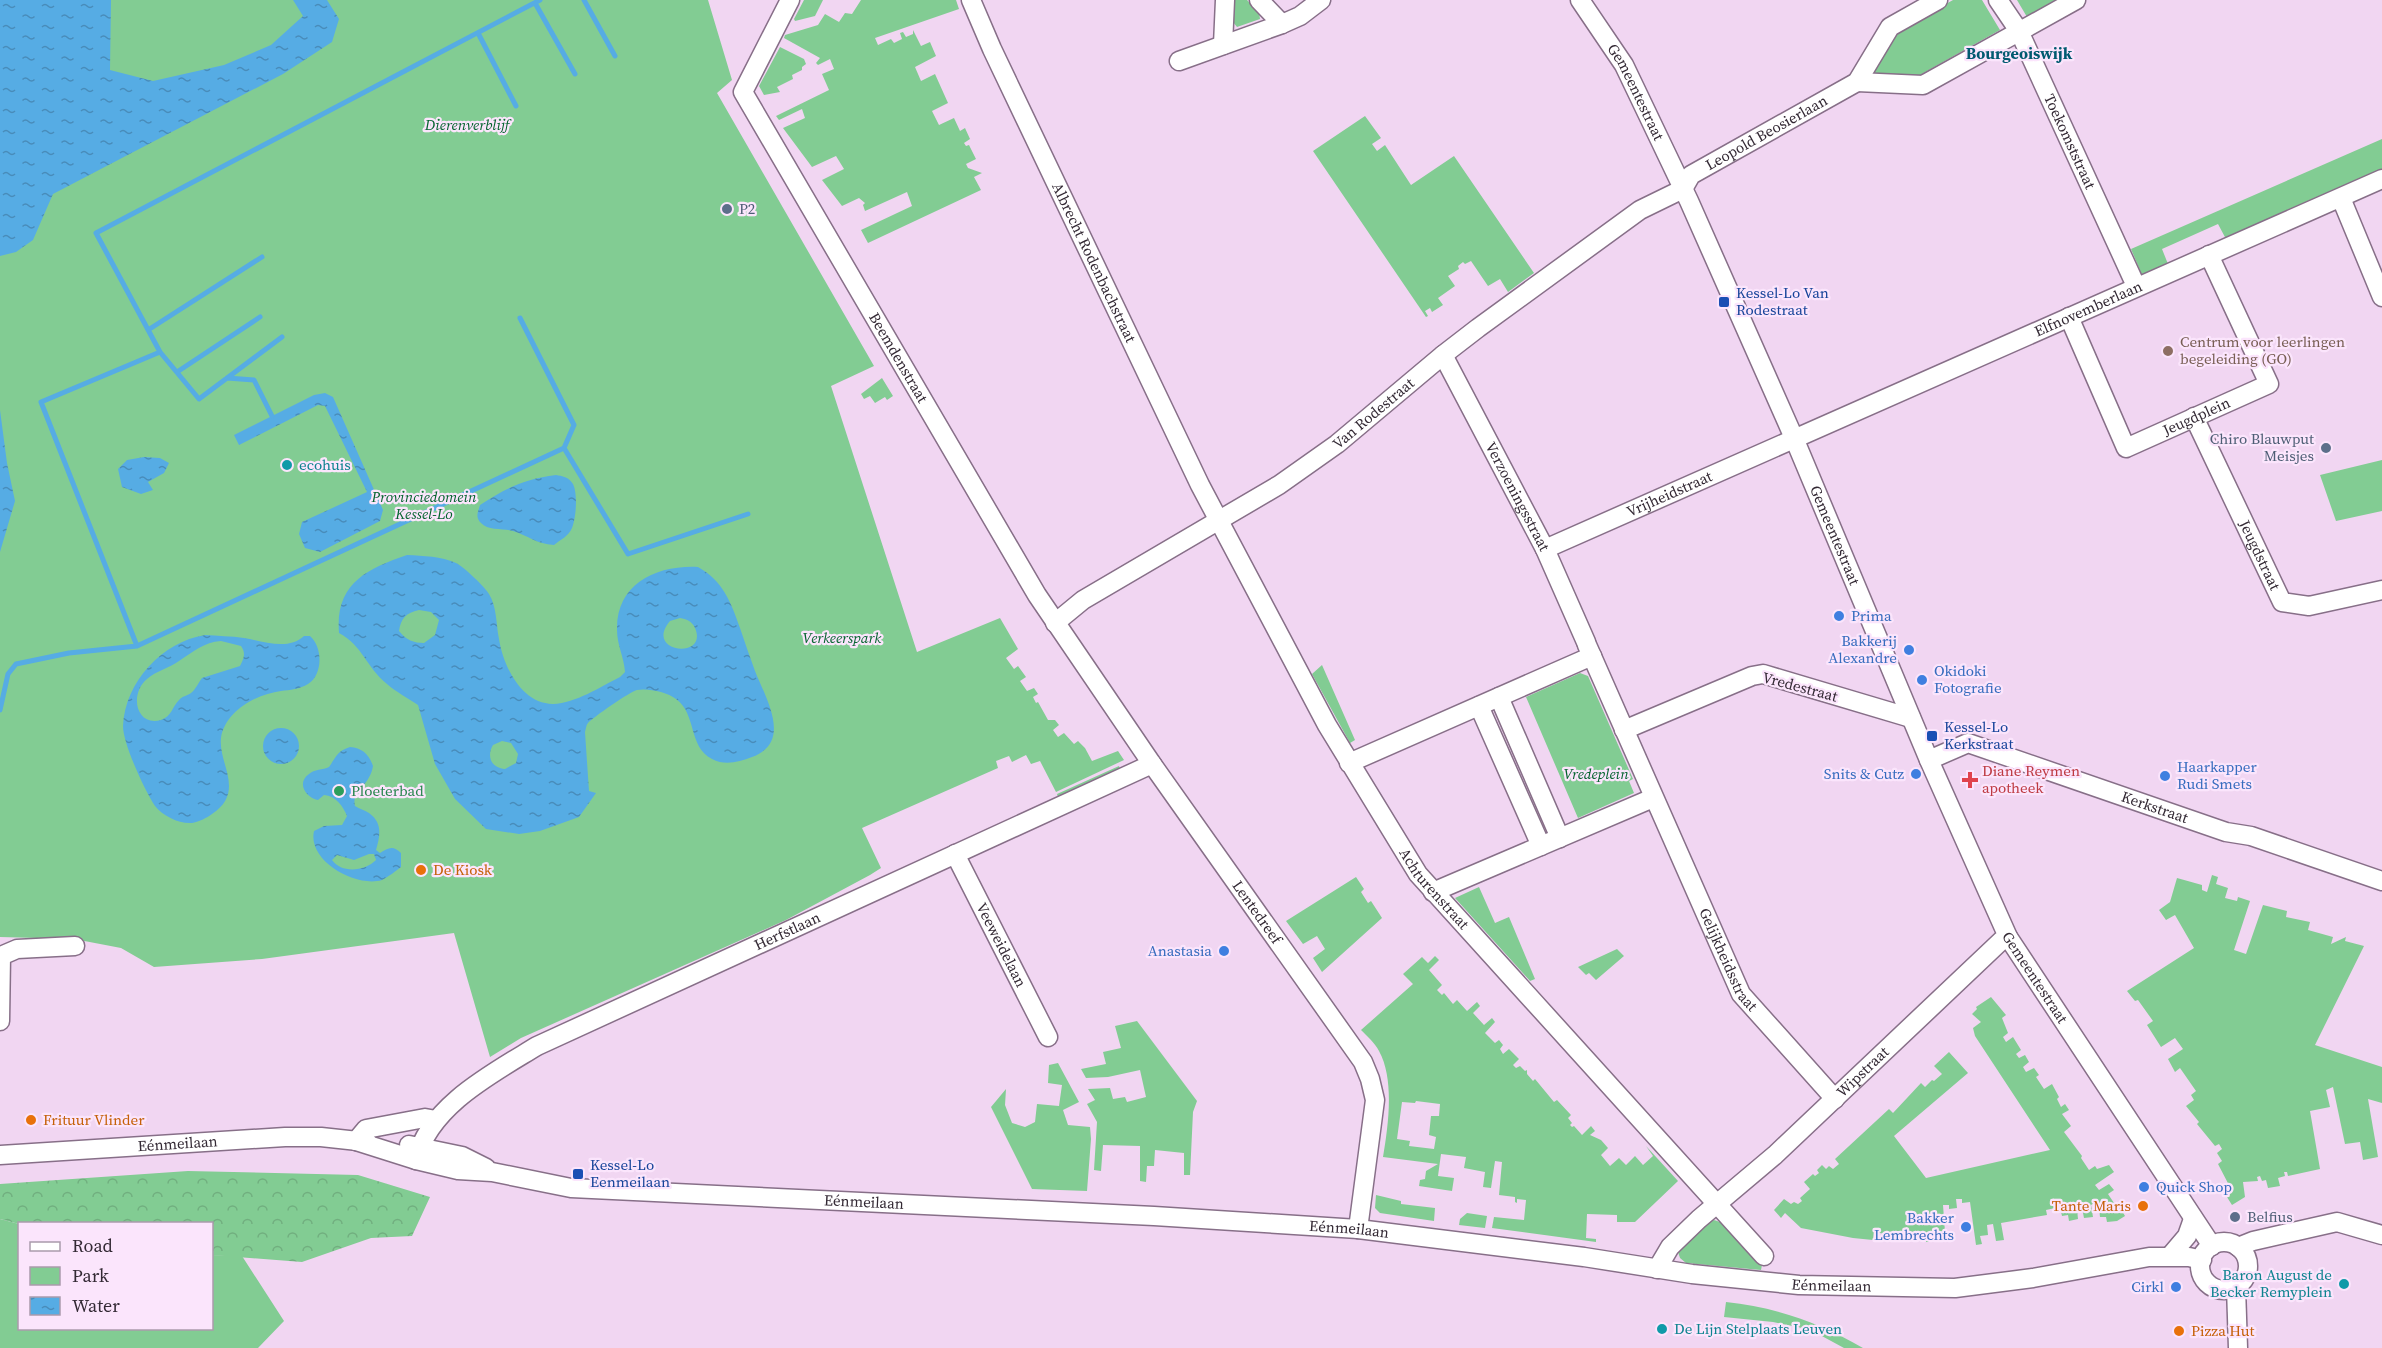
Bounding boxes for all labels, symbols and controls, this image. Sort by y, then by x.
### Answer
street label: Gemeentestraat [1603,39,1670,144]
district label: Bourgeoiswijk [1966,42,2073,64]
street label: Leopold Beosierlaan [1701,90,1831,175]
street label: Toekomststraat [2039,90,2101,192]
park label: Dierenverblijf [424,114,512,135]
street label: Albrecht Rodenbachstraat [1047,179,1142,346]
place label: P2 [739,198,755,219]
marker: P2 [720,202,734,216]
street label: Elfnovemberlaan [2031,275,2145,341]
place label: Kessel-Lo Van Rodestraat [1736,282,1829,320]
marker: Kessel-Lo Van Rodestraat [1717,295,1731,309]
street label: Beemdenstraat [864,308,933,407]
place label: Centrum voor leerlingen begeleiding (GO) [2180,331,2345,369]
marker: Centrum voor leerlingen begeleiding (GO) [2161,344,2175,358]
street label: Van Rodestraat [1328,373,1419,454]
street label: Jeugdplein [2158,392,2233,441]
place label: Chiro Blauwput Meisjes [2210,428,2314,466]
street label: Verzoeningsstraat [1481,438,1555,555]
marker: Chiro Blauwput Meisjes [2319,441,2333,455]
place label: ecohuis [299,454,351,475]
marker: ecohuis [280,458,294,472]
street label: Vrijheidstraat [1623,465,1715,522]
street label: Gemeentestraat [1805,482,1866,588]
park label: Provinciedomein Kessel-Lo [371,486,477,524]
street label: Jeugdstraat [2234,515,2286,594]
place label: Prima [1851,605,1892,626]
marker: Prima [1832,609,1846,623]
park label: Verkeerspark [803,627,882,648]
place label: Bakkerij Alexandre [1828,630,1897,668]
marker: Bakkerij Alexandre [1902,643,1916,657]
place label: Okidoki Fotografie [1934,660,2002,698]
street label: Vredestraat [1760,666,1840,707]
marker: Okidoki Fotografie [1915,673,1929,687]
place label: Kessel-Lo Kerkstraat [1944,716,2013,754]
marker: Kessel-Lo Kerkstraat [1925,729,1939,743]
place label: Haarkapper Rudi Smets [2177,756,2257,794]
place label: Diane Reymen apotheek [1982,760,2080,798]
park label: Vredeplein [1563,763,1629,784]
place label: Snits & Cutz [1824,763,1904,784]
marker: Snits & Cutz [1909,767,1923,781]
marker: Haarkapper Rudi Smets [2158,769,2172,783]
marker: Diane Reymen apotheek [1963,773,1977,787]
place label: Ploeterbad [351,780,424,801]
marker: Ploeterbad [332,784,346,798]
street label: Kerkstraat [2119,786,2191,828]
street label: Achturenstraat [1395,844,1474,934]
place label: De Kiosk [433,859,493,880]
marker: De Kiosk [414,863,428,877]
street label: Lentedreef [1228,876,1288,949]
street label: Veeweidelaan [971,899,1032,991]
street label: Gelijkheidsstraat [1694,904,1763,1016]
street label: Herfstlaan [751,906,824,955]
street label: Gemeentestraat [1997,927,2073,1027]
place label: Anastasia [1148,940,1212,961]
marker: Anastasia [1217,944,1231,958]
street label: Wipstraat [1832,1042,1893,1102]
place label: Frituur Vlinder [43,1109,145,1130]
marker: Frituur Vlinder [24,1113,38,1127]
street label: Eénmeilaan [137,1130,218,1156]
place label: Kessel-Lo Eenmeilaan [590,1154,670,1192]
marker: Kessel-Lo Eenmeilaan [571,1167,585,1181]
place label: Quick Shop [2156,1176,2232,1197]
marker: Quick Shop [2137,1180,2151,1194]
street label: Eénmeilaan [823,1189,904,1214]
place label: Tante Maris [2052,1195,2131,1216]
marker: Tante Maris [2136,1199,2150,1213]
place label: Belfius [2247,1206,2293,1227]
place label: Bakker Lembrechts [1874,1207,1955,1245]
marker: Belfius [2228,1210,2242,1224]
street label: Eénmeilaan [1309,1215,1390,1243]
marker: Bakker Lembrechts [1959,1220,1973,1234]
legend [18,1222,213,1330]
text: Road [72,1233,113,1258]
text: Park [72,1263,109,1288]
place label: Baron August de Becker Remyplein [2210,1264,2332,1302]
street label: Eénmeilaan [1790,1273,1872,1296]
place label: Cirkl [2131,1276,2165,1297]
marker: Baron August de Becker Remyplein [2337,1277,2351,1291]
marker: Cirkl [2169,1280,2183,1294]
text: Water [72,1293,120,1318]
place label: De Lijn Stelplaats Leuven [1674,1318,1842,1339]
place label: Pizza Hut [2191,1320,2255,1341]
marker: De Lijn Stelplaats Leuven [1655,1322,1669,1336]
marker: Pizza Hut [2172,1324,2186,1338]

